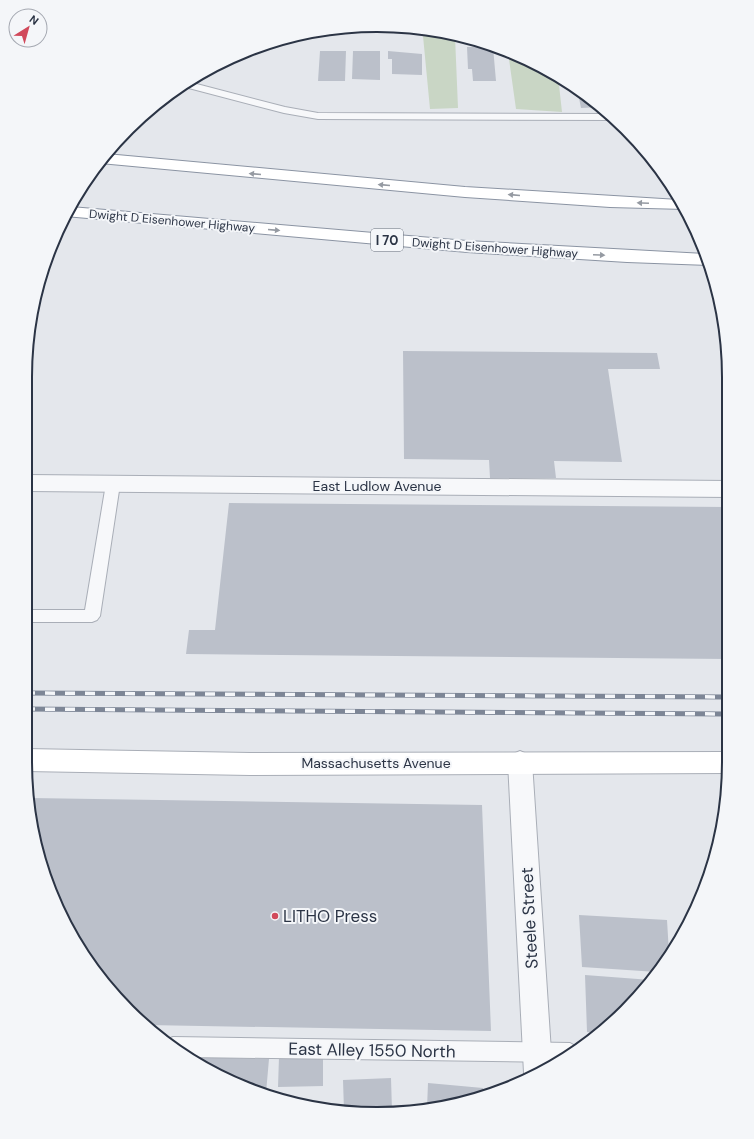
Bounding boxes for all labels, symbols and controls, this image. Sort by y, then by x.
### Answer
north arrow [8,8,48,48]
text: N [27,12,41,28]
one-way arrow [249,170,261,177]
one-way arrow [378,181,390,188]
one-way arrow [508,192,520,199]
one-way arrow [637,200,649,207]
street label: Dwight D Eisenhower Highway [88,206,256,236]
one-way arrow [268,227,280,234]
road number: I 70 [371,229,403,251]
street label: Dwight D Eisenhower Highway [411,234,579,262]
one-way arrow [593,252,606,258]
street label: East Ludlow Avenue [313,477,441,495]
street label: Massachusetts Avenue [301,754,451,772]
street label: Steele Street [515,867,543,969]
place label: LITHO Press [283,905,377,927]
marker: LITHO Press [270,911,280,921]
street label: East Alley 1550 North [288,1038,456,1062]

